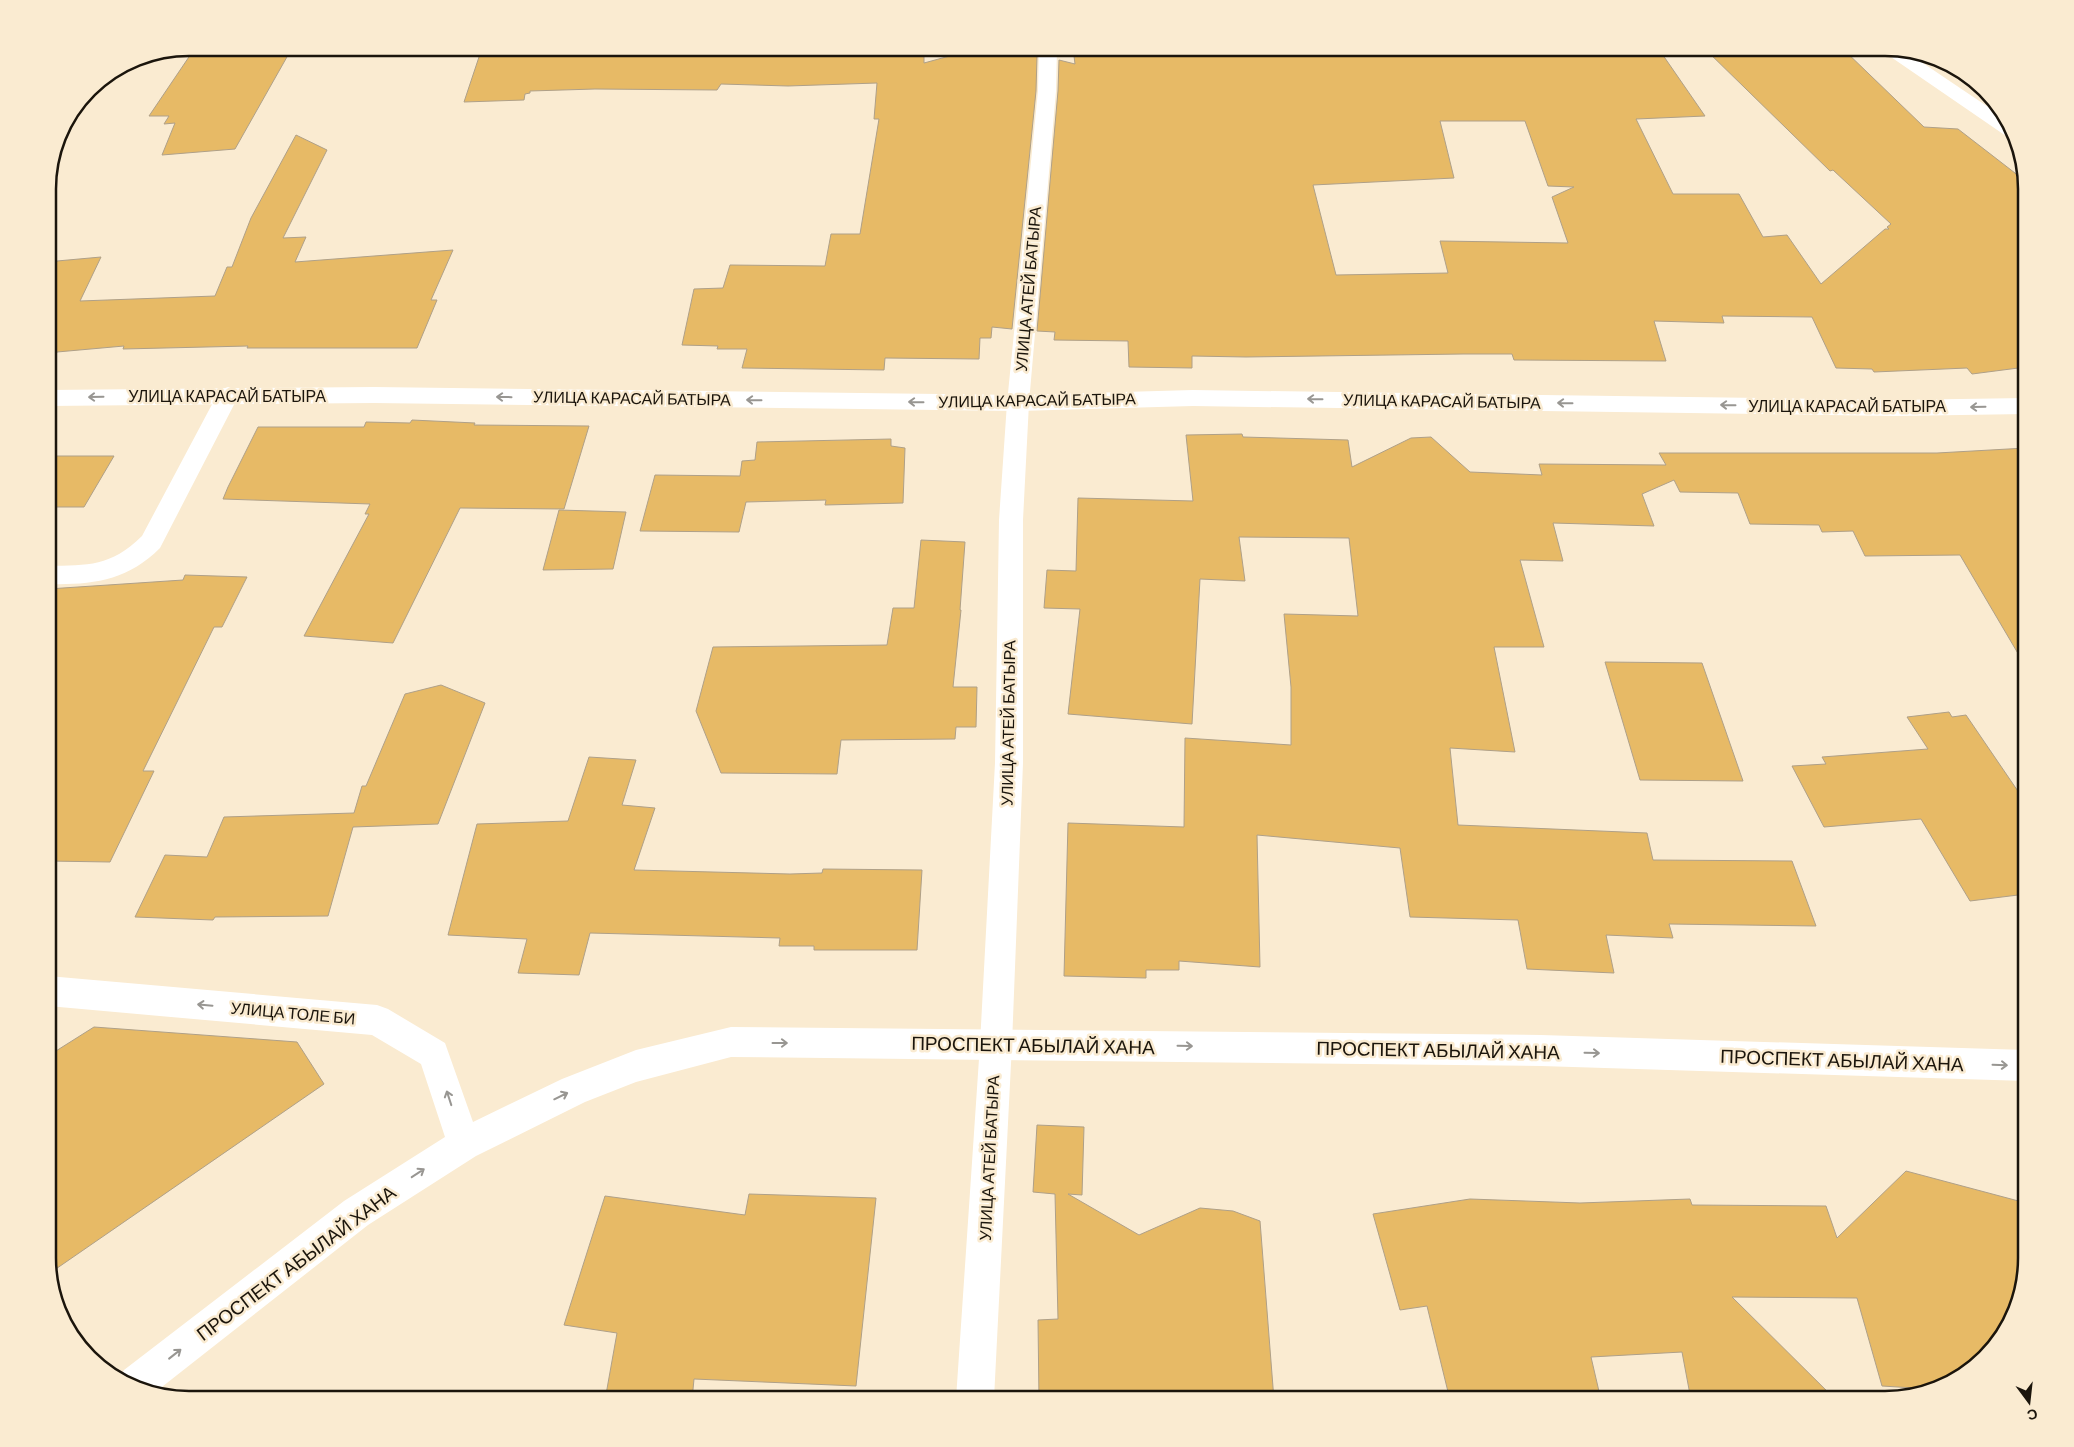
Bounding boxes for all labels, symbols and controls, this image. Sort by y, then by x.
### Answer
street label: УЛИЦА АТЕЙ БАТЫРА [1011,205,1044,372]
street label: УЛИЦА КАРАСАЙ БАТЫРА [128,386,326,405]
street label: УЛИЦА КАРАСАЙ БАТЫРА [533,386,731,409]
street label: УЛИЦА КАРАСАЙ БАТЫРА [938,388,1136,411]
street label: УЛИЦА КАРАСАЙ БАТЫРА [1343,389,1541,412]
one-way arrow [89,392,105,402]
one-way arrow [496,392,512,402]
one-way arrow [1308,394,1324,404]
one-way arrow [746,395,762,405]
street label: УЛИЦА КАРАСАЙ БАТЫРА [1748,396,1946,415]
one-way arrow [909,397,925,407]
one-way arrow [1558,398,1574,408]
one-way arrow [1720,400,1736,410]
one-way arrow [1970,402,1986,412]
street label: УЛИЦА АТЕЙ БАТЫРА [997,640,1018,806]
street label: УЛИЦА ТОЛЕ БИ [230,998,356,1027]
one-way arrow [198,1000,214,1010]
street label: ПРОСПЕКТ АБЫЛАЙ ХАНА [911,1031,1155,1058]
street label: ПРОСПЕКТ АБЫЛАЙ ХАНА [1316,1036,1560,1063]
one-way arrow [772,1038,788,1048]
one-way arrow [1176,1041,1193,1051]
street label: ПРОСПЕКТ АБЫЛАЙ ХАНА [1720,1044,1964,1075]
one-way arrow [1584,1048,1600,1058]
one-way arrow [1991,1060,2007,1069]
street label: УЛИЦА АТЕЙ БАТЫРА [975,1074,1002,1241]
one-way arrow [444,1090,453,1106]
one-way arrow [553,1091,568,1101]
one-way arrow [411,1168,425,1178]
street label: ПРОСПЕКТ АБЫЛАЙ ХАНА [192,1180,400,1345]
one-way arrow [168,1348,181,1359]
north arrow [2004,1377,2054,1427]
text: С [2025,1406,2040,1425]

